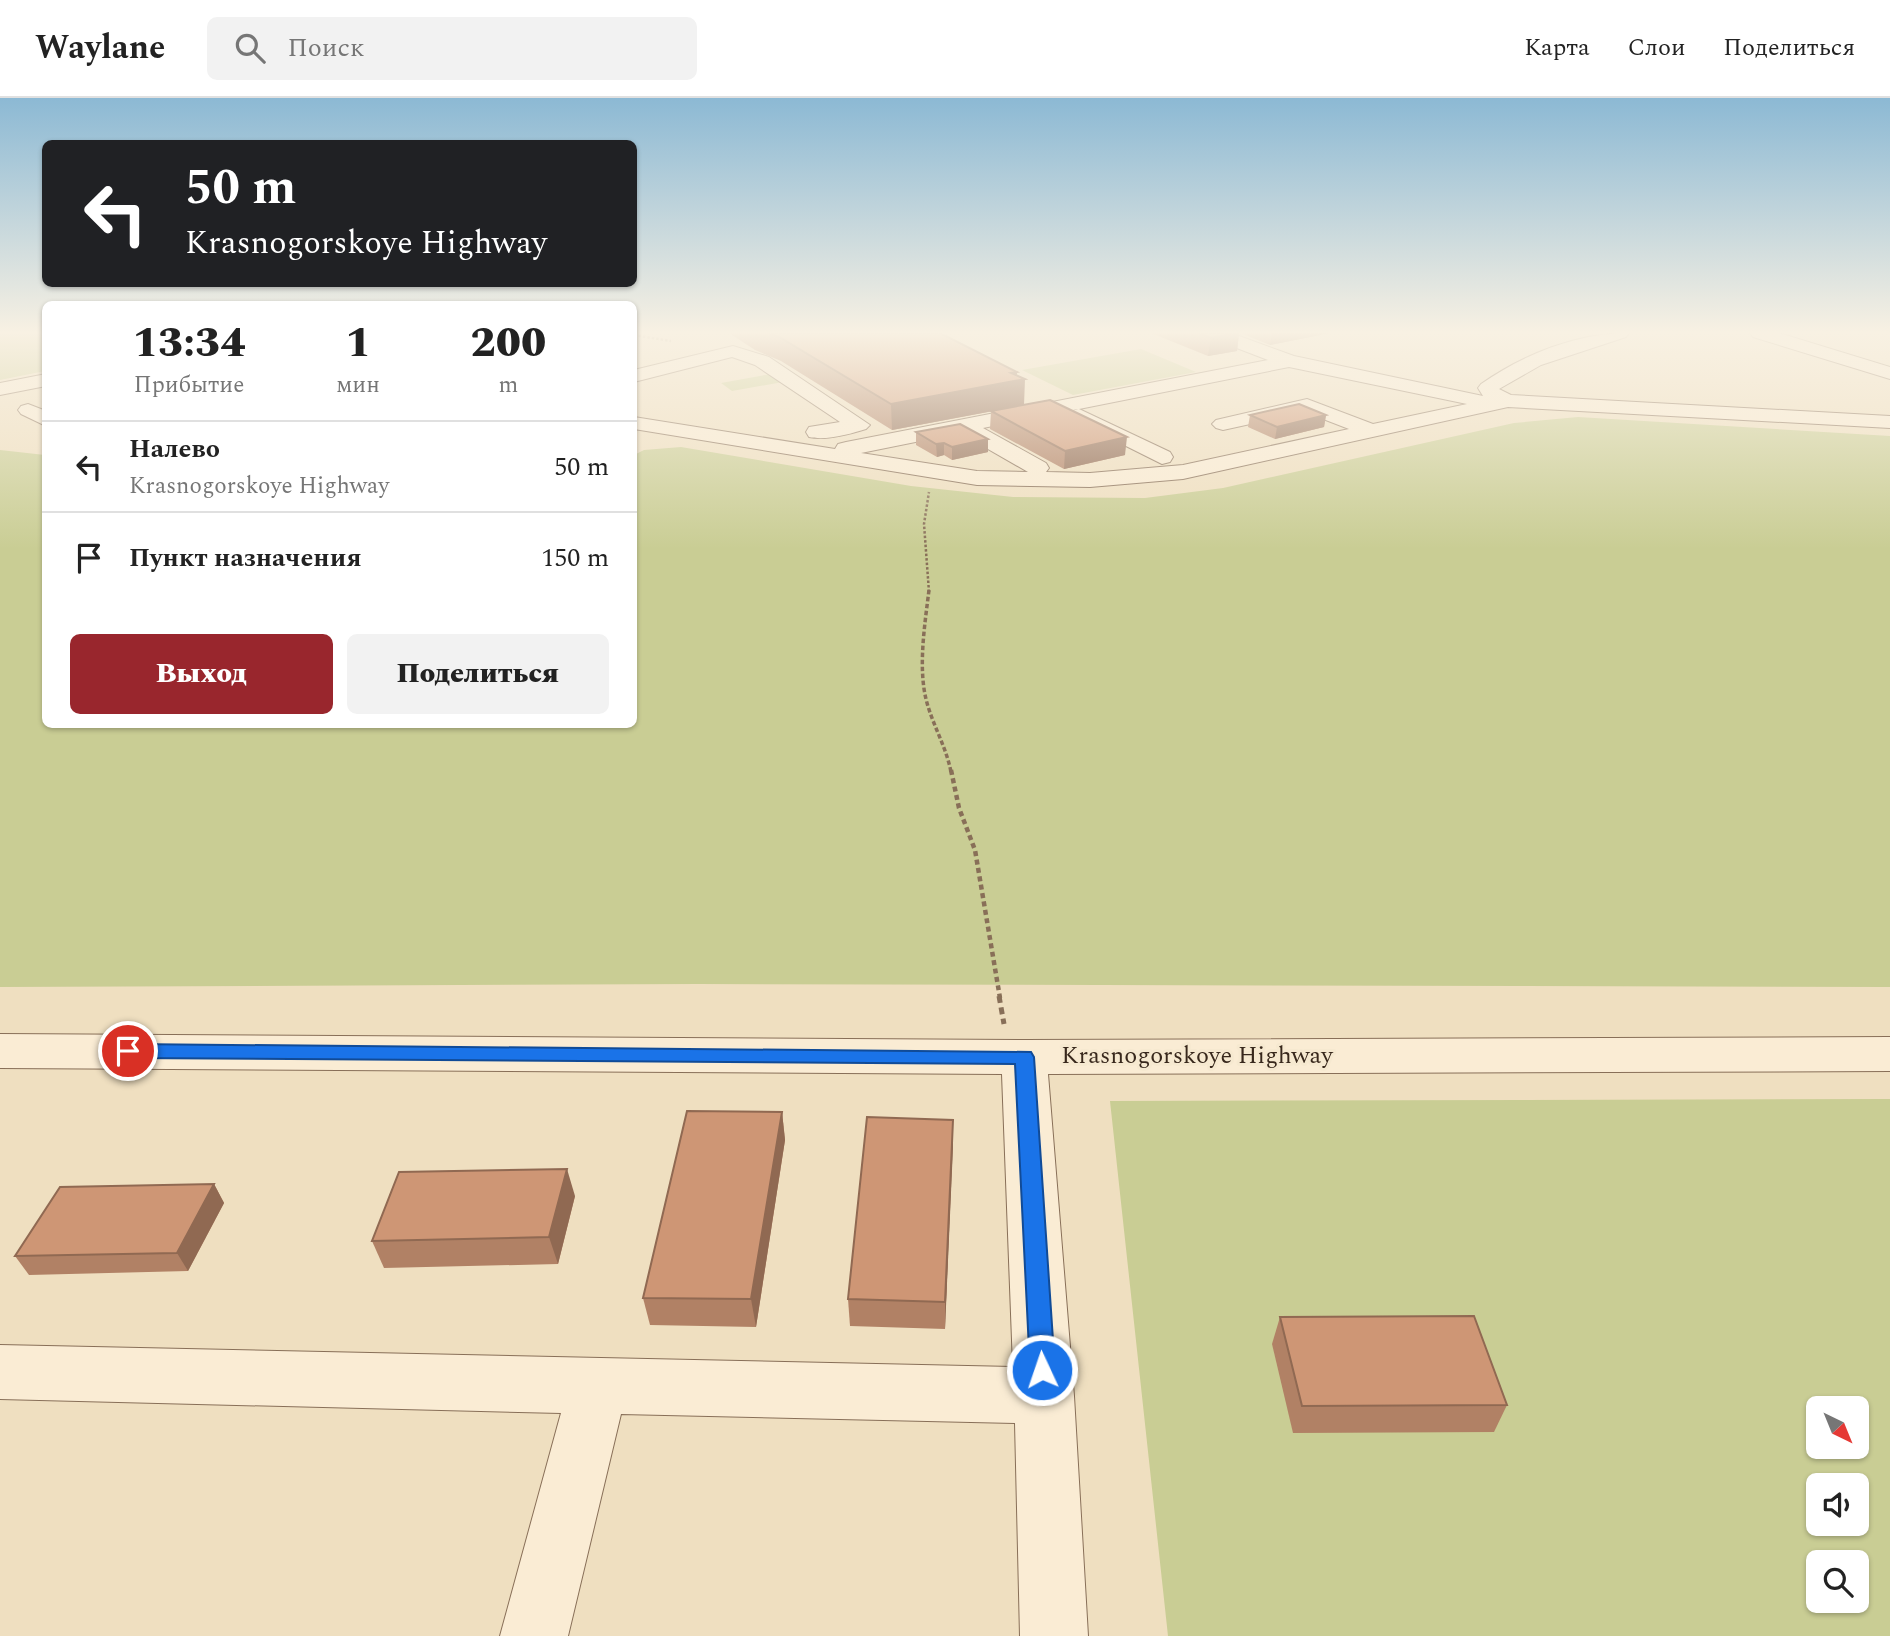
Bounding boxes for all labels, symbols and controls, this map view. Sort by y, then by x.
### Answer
search box [207,17,697,80]
text: Waylane [35,23,165,73]
text: Поиск [287,28,364,68]
icon: search [231,29,269,67]
text: Карта [1524,30,1590,66]
text: Слои [1628,30,1685,66]
text: Поделиться [1723,30,1855,66]
text: 50 m [185,151,296,226]
icon: left [70,168,161,259]
text: Krasnogorskoye Highway [185,219,547,268]
text: 13:34 [133,312,245,375]
text: 1 [345,312,371,375]
text: 200 [471,312,546,375]
text: Прибытие [134,368,244,403]
text: мин [336,368,380,403]
text: m [499,368,518,403]
text: Налево [129,429,220,469]
text: 50 m [554,447,609,487]
icon: left [70,448,108,486]
text: Krasnogorskoye Highway [129,469,389,504]
text: Пункт назначения [129,538,362,578]
text: 150 m [541,538,609,578]
icon: arrive [70,539,108,577]
button: Выход [70,634,333,714]
button: Поделиться [347,634,609,714]
pin [98,1021,158,1081]
icon: arrive [109,1032,147,1070]
street label: Krasnogorskoye Highway [1061,1038,1334,1074]
position arrow [1005,1333,1079,1407]
north arrow [1806,1396,1869,1460]
map controls [1806,1396,1869,1613]
button: sound [1806,1473,1869,1536]
button: search [1806,1550,1869,1613]

